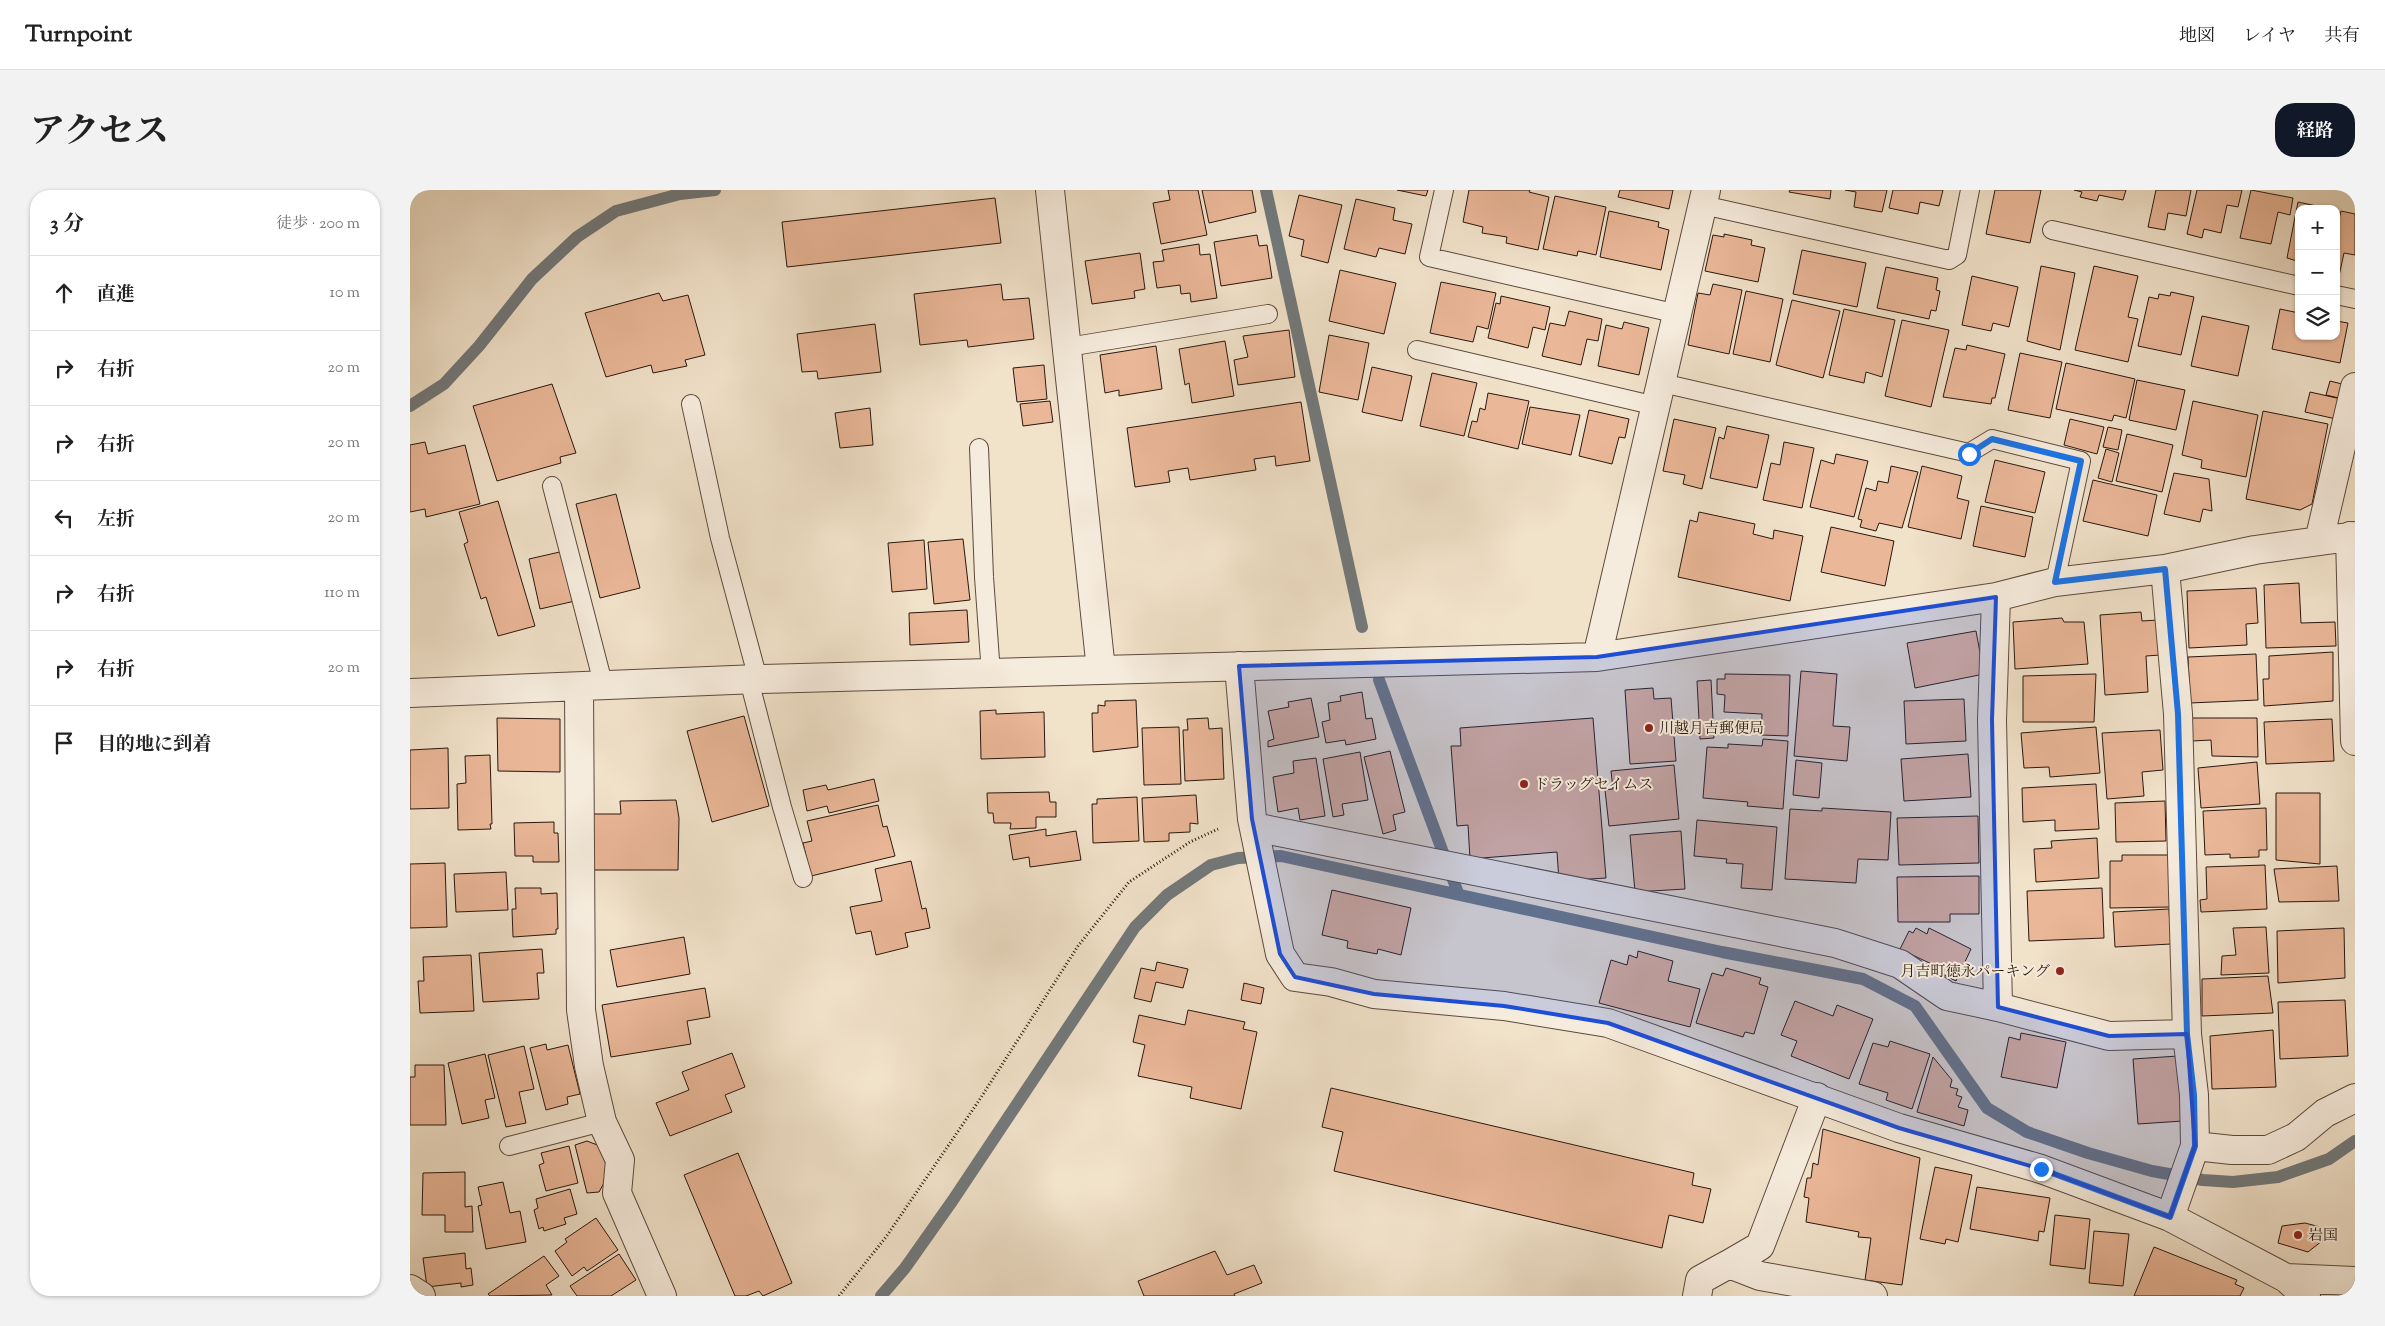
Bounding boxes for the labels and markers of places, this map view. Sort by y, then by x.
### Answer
place label: 川越月吉郵便局 [1659,719,1764,740]
marker: 川越月吉郵便局 [1643,722,1655,734]
place label: ドラッグセイムス [1534,775,1653,796]
marker: ドラッグセイムス [1518,778,1530,790]
place label: 月吉町徳永パーキング [1900,962,2050,983]
marker: 月吉町徳永パーキング [2054,965,2066,977]
place label: 岩国 [2308,1226,2338,1247]
marker: 岩国 [2292,1229,2304,1241]

